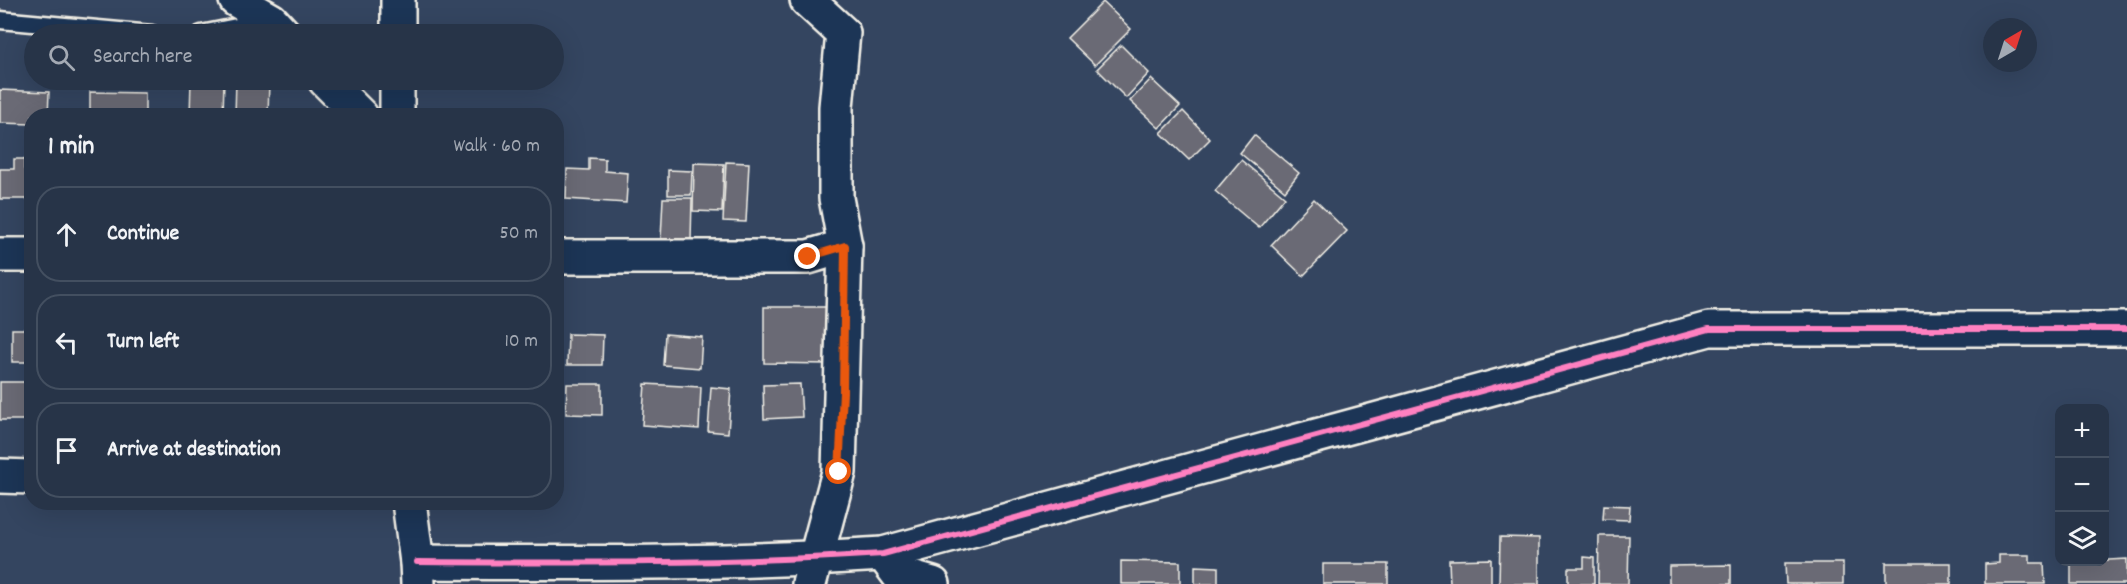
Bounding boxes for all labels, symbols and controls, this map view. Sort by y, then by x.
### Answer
north arrow [1983,18,2037,72]
search box [24,24,564,90]
icon: search [45,41,78,74]
text: Search here [93,42,192,73]
text: 1 min [48,129,94,166]
text: Walk · 60 m [453,133,540,161]
icon: ahead [50,218,83,251]
text: Continue [107,219,179,250]
text: 50 m [500,220,538,248]
route end [794,243,820,269]
icon: left [50,326,83,359]
text: Turn left [107,327,179,358]
text: 10 m [504,328,538,356]
map controls [2055,404,2109,566]
button: + [2055,404,2109,458]
icon: arrive [50,434,83,467]
text: Arrive at destination [107,435,281,466]
route start [825,458,851,484]
button: − [2055,458,2109,512]
button: layers [2055,512,2109,566]

